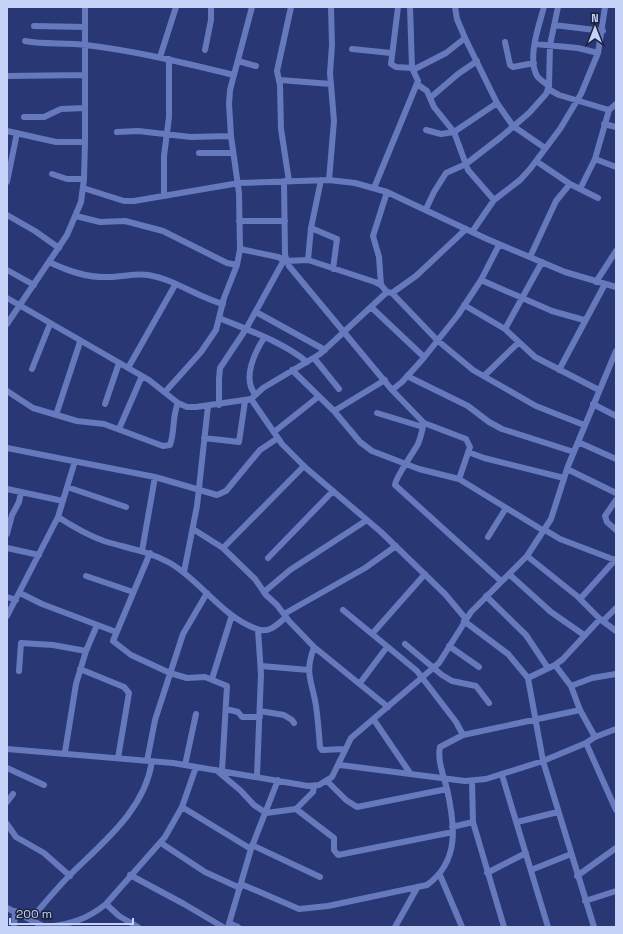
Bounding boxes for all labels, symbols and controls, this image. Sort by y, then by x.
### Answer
north arrow [575,8,615,48]
text: N [591,11,599,25]
scale bar [10,900,133,926]
text: 200 m [16,906,52,922]

